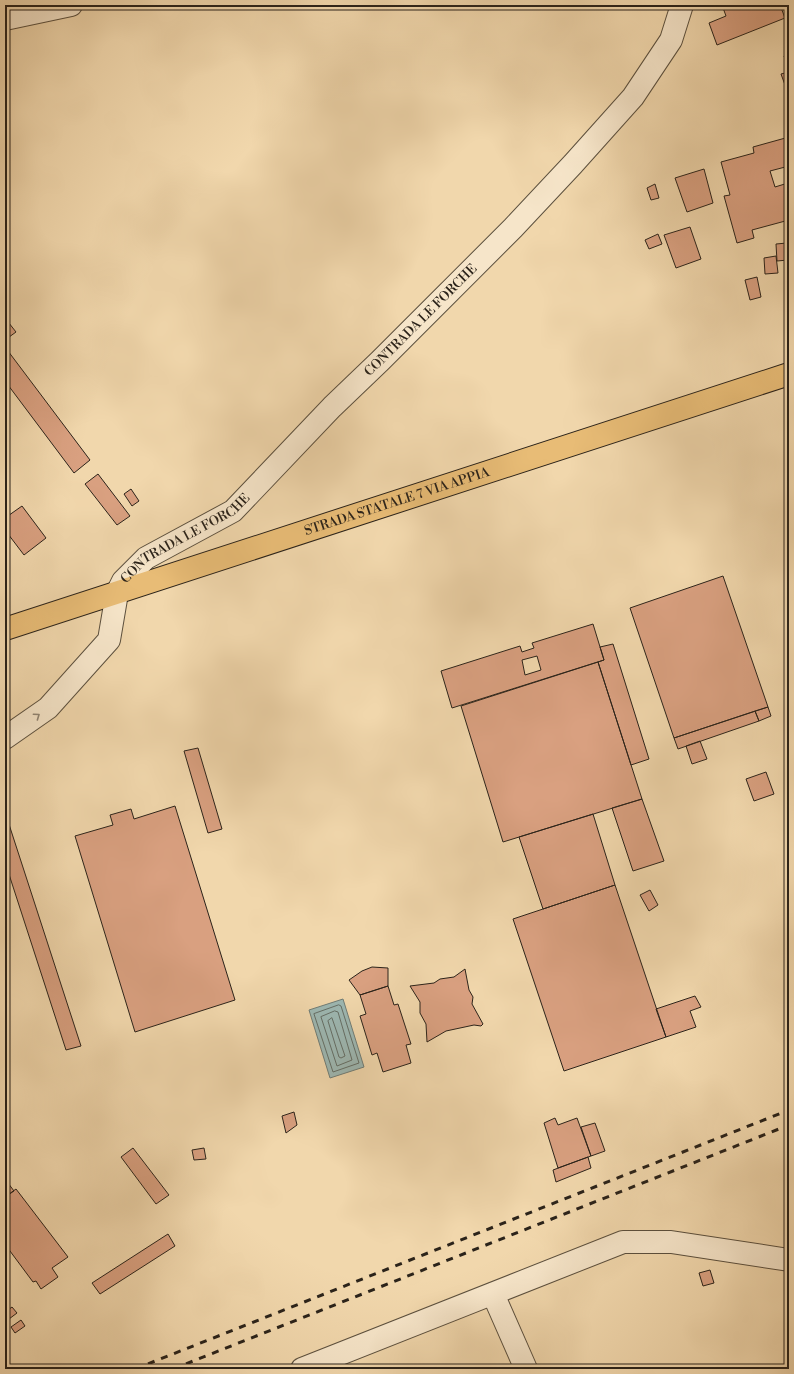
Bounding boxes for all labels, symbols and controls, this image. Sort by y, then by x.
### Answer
street label: CONTRADA LE FORCHE [361,261,480,380]
street label: STRADA STATALE 7 VIA APPIA [302,464,492,539]
street label: CONTRADA LE FORCHE [117,490,253,587]
one-way arrow [33,713,40,721]

